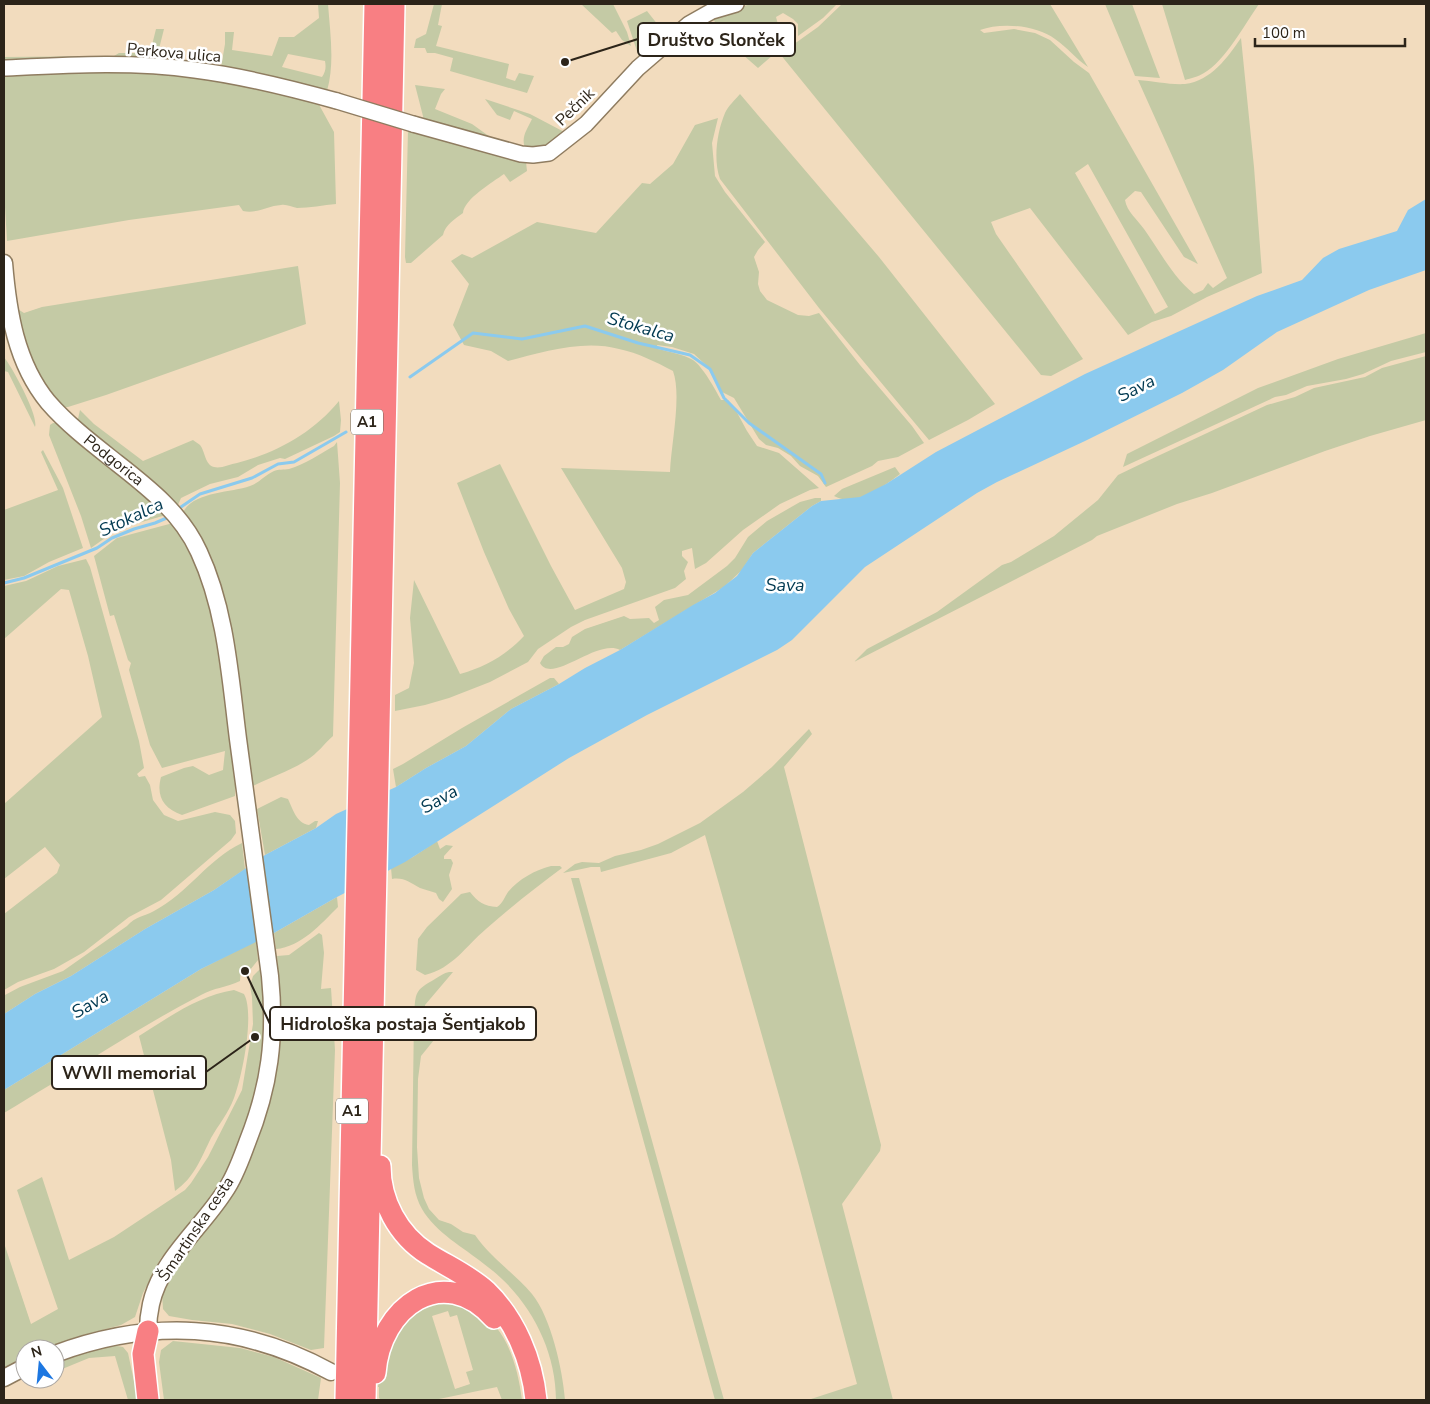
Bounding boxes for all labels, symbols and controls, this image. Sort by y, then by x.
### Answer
scale bar [1255,15,1405,47]
callout: Društvo Slonček [638,23,795,56]
text: 100 m [1262,23,1306,43]
text: Društvo Slonček [647,28,785,52]
street label: Perkova ulica [126,38,222,68]
street label: Pečnik [551,82,600,131]
water label: Stokalca [605,306,677,348]
water label: Sava [1113,368,1159,408]
road number: A1 [351,410,383,434]
street label: Podgorica [79,429,149,491]
water label: Stokalca [95,492,167,542]
water label: Sava [765,573,805,597]
water label: Sava [416,779,462,819]
water label: Sava [67,984,113,1024]
callout: Hidrološka postaja Šentjakob [270,1007,536,1040]
text: Hidrološka postaja Šentjakob [280,1012,526,1036]
callout: WWII memorial [52,1056,206,1089]
text: WWII memorial [62,1061,196,1085]
road number: A1 [336,1098,368,1124]
street label: Šmartinska cesta [153,1172,239,1286]
north arrow [15,1339,65,1389]
text: N [29,1341,44,1363]

